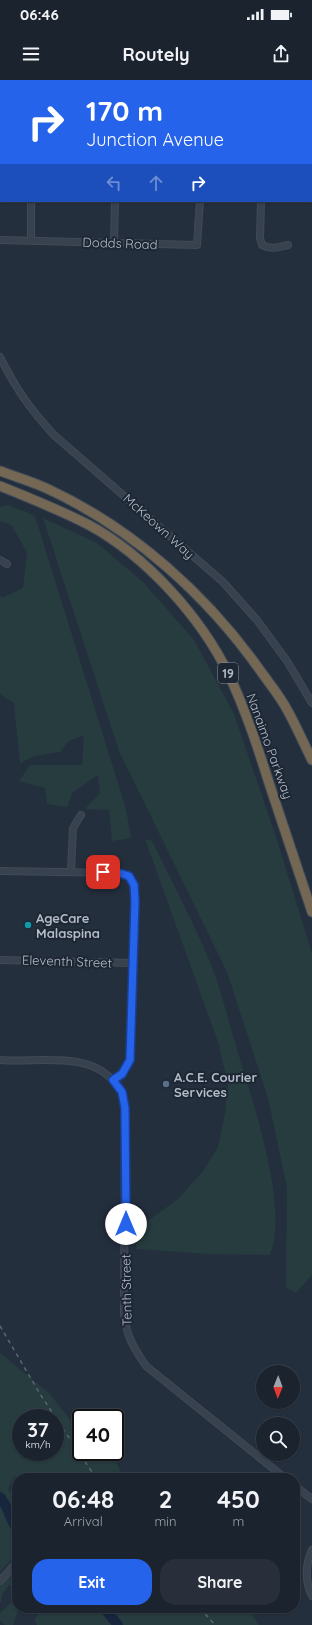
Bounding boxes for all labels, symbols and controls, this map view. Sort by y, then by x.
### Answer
text: 06:46 [20,5,59,24]
icon: menu [20,43,42,65]
text: Routely [122,43,190,66]
icon: share [270,43,292,65]
text: 170 m [86,93,163,128]
icon: right [20,96,72,148]
text: Junction Avenue [86,128,224,151]
icon: left [103,172,125,194]
icon: ahead [145,172,167,194]
icon: right [187,172,209,194]
street label: Dodds Road [82,234,158,252]
street label: McKeown Way [120,490,198,562]
road number: 19 [218,663,238,683]
street label: Nanaimo Parkway [243,691,297,801]
pin [86,855,120,889]
icon: arrive [92,861,114,883]
place label: AgeCare Malaspina [36,910,100,941]
marker: AgeCare Malaspina [23,920,33,930]
street label: Eleventh Street [22,951,112,971]
place label: A.C.E. Courier Services [174,1069,258,1100]
marker: A.C.E. Courier Services [161,1079,171,1089]
position arrow [105,1203,147,1245]
street label: Tenth Street [117,1254,135,1326]
north arrow [256,1365,300,1409]
map controls [256,1365,300,1461]
speed limit sign: 40 [72,1409,124,1461]
text: 37 [27,1417,49,1442]
button: search [256,1417,300,1461]
text: km/h [25,1438,51,1451]
text: 06:48 [52,1484,114,1514]
text: 2 [159,1484,172,1514]
text: 450 [217,1484,260,1514]
text: Arrival [64,1513,103,1529]
text: min [154,1513,177,1529]
text: m [232,1513,244,1529]
button: Exit [32,1559,152,1605]
button: Share [160,1559,280,1605]

